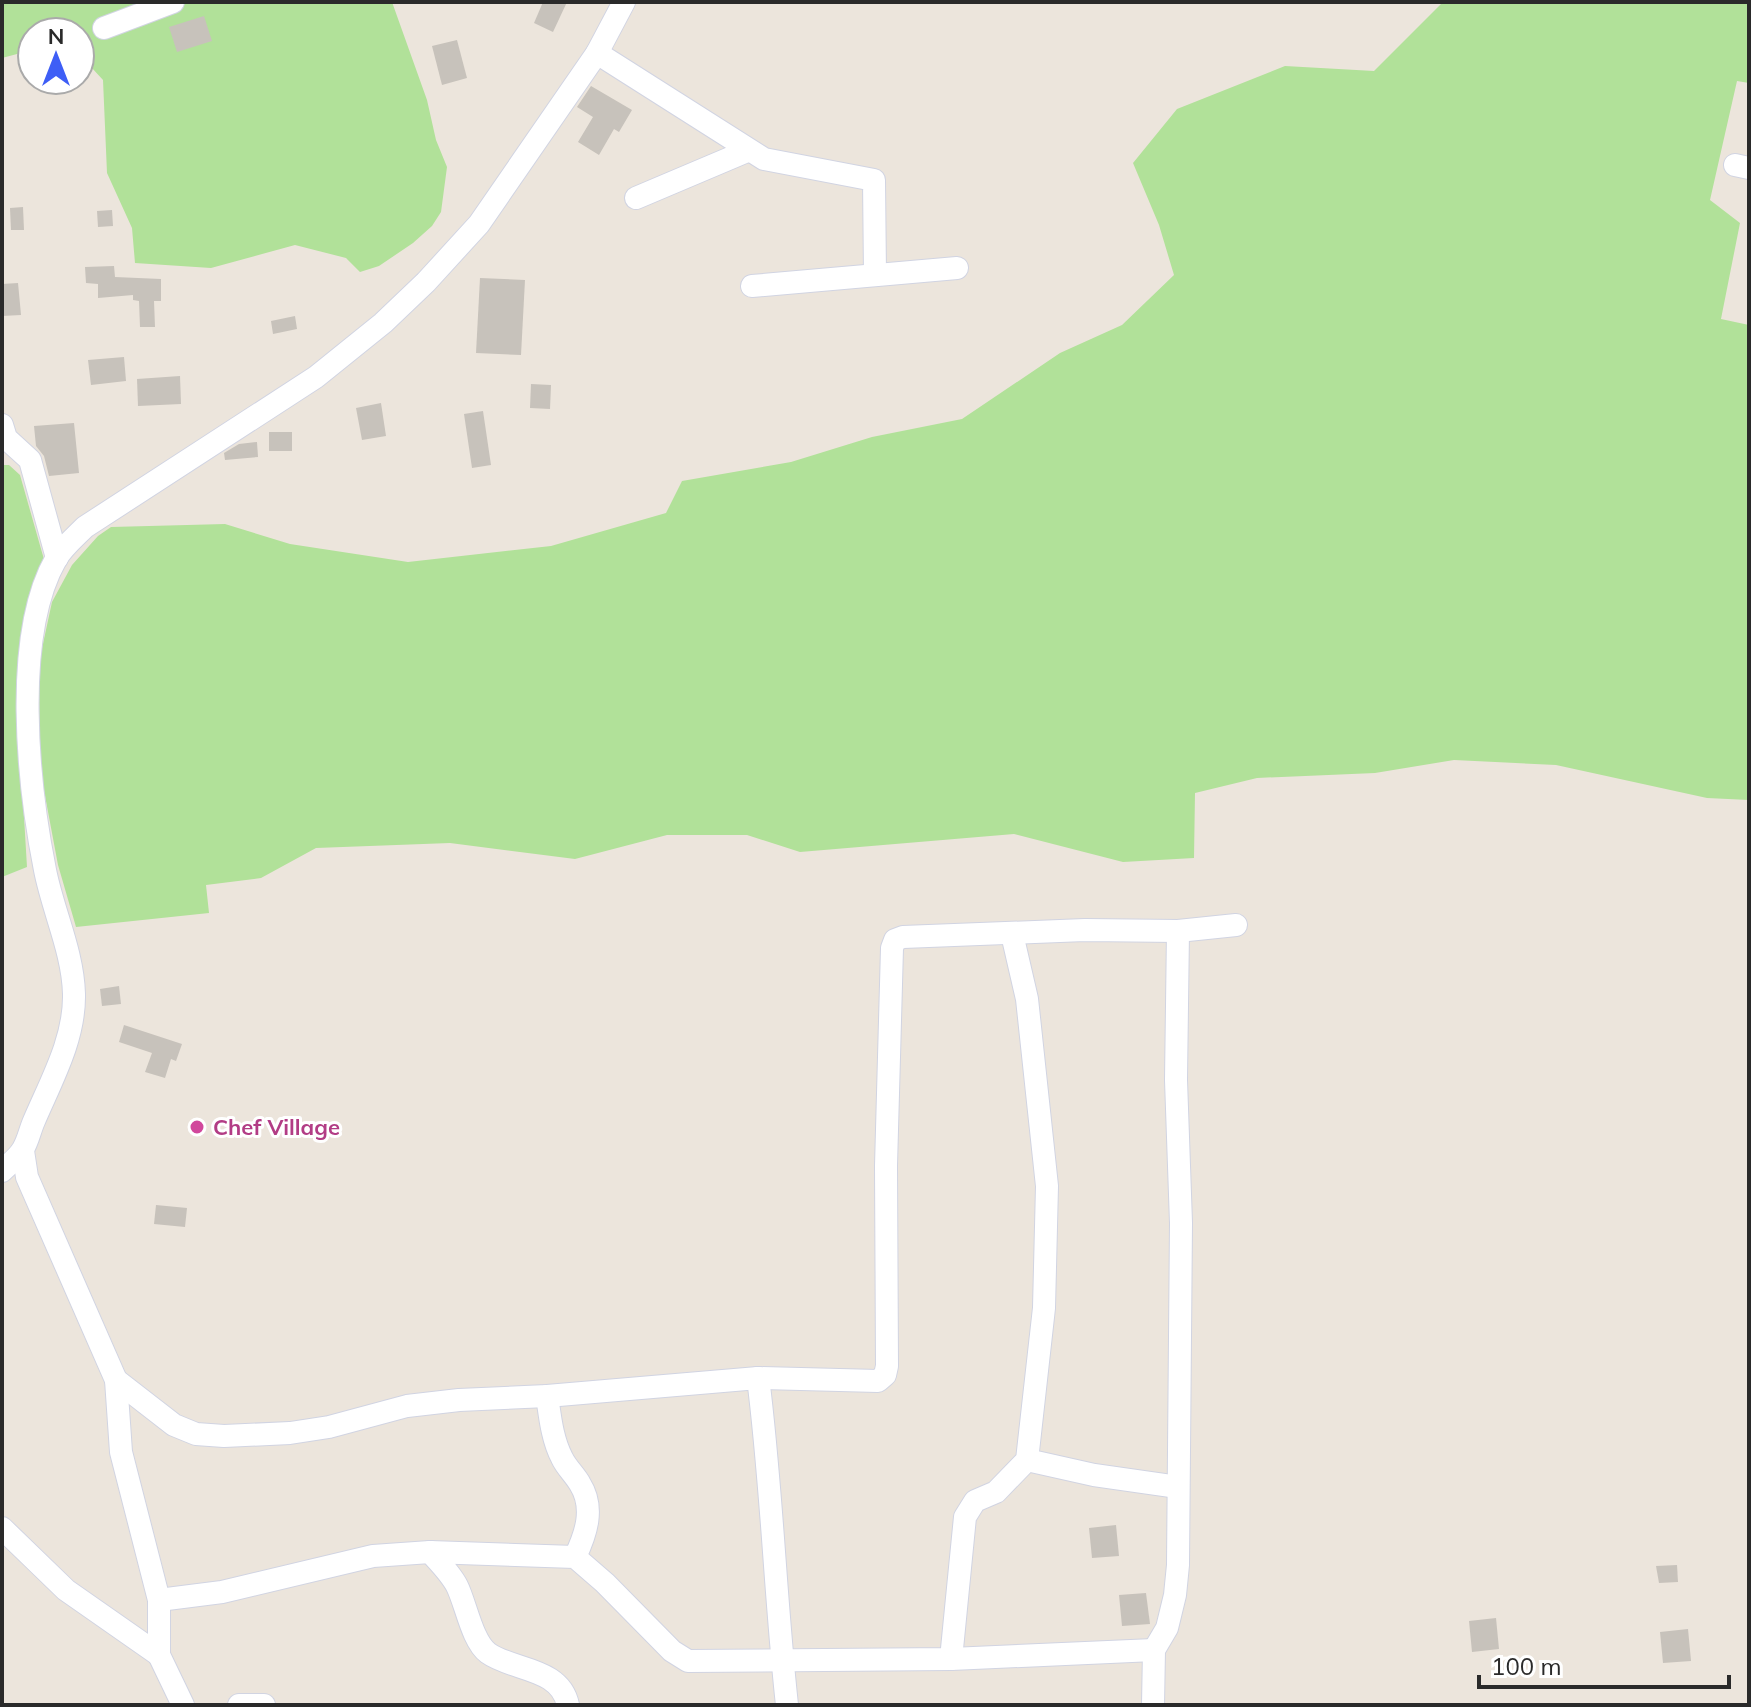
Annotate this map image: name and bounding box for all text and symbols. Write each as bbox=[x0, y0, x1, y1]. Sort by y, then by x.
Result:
north arrow bbox=[16, 16, 96, 96]
text: N bbox=[48, 22, 64, 50]
place label: Chef Village bbox=[213, 1113, 340, 1141]
marker: Chef Village bbox=[188, 1118, 206, 1136]
scale bar bbox=[1479, 1639, 1729, 1689]
text: 100 m bbox=[1491, 1651, 1562, 1681]

